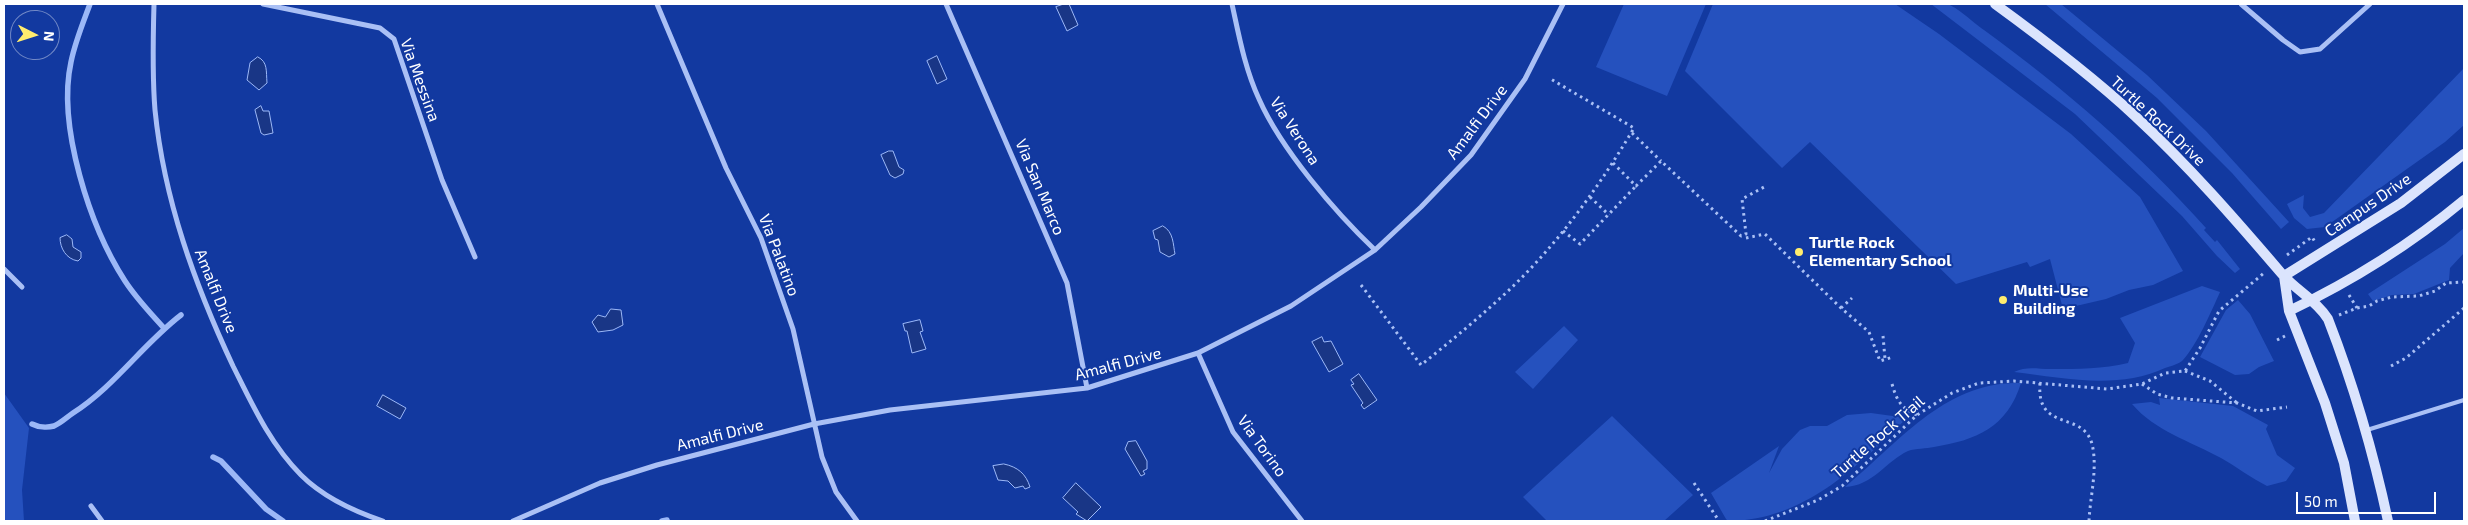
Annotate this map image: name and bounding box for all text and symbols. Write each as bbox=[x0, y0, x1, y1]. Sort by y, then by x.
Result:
north arrow bbox=[10, 10, 60, 60]
text: N bbox=[41, 30, 58, 42]
street label: Via Messina bbox=[396, 36, 444, 124]
street label: Turtle Rock Drive bbox=[2107, 72, 2209, 170]
street label: Amalfi Drive bbox=[1443, 81, 1511, 163]
street label: Via Verona bbox=[1266, 93, 1324, 169]
street label: Via San Marco bbox=[1011, 136, 1069, 238]
street label: Campus Drive bbox=[2321, 169, 2415, 241]
street label: Via Palatino bbox=[755, 211, 803, 299]
place label: Turtle Rock Elementary School bbox=[1809, 233, 1952, 271]
street label: Amalfi Drive bbox=[190, 246, 242, 336]
marker: Turtle Rock Elementary School bbox=[1793, 246, 1805, 258]
place label: Multi-Use Building bbox=[2013, 281, 2088, 319]
marker: Multi-Use Building bbox=[1997, 294, 2009, 306]
street label: Amalfi Drive bbox=[1073, 343, 1163, 385]
street label: Turtle Rock Trail bbox=[1828, 392, 1928, 482]
street label: Via Torino bbox=[1233, 411, 1291, 481]
street label: Amalfi Drive bbox=[675, 415, 765, 455]
scale bar bbox=[2298, 482, 2438, 514]
text: 50 m bbox=[2304, 492, 2338, 510]

